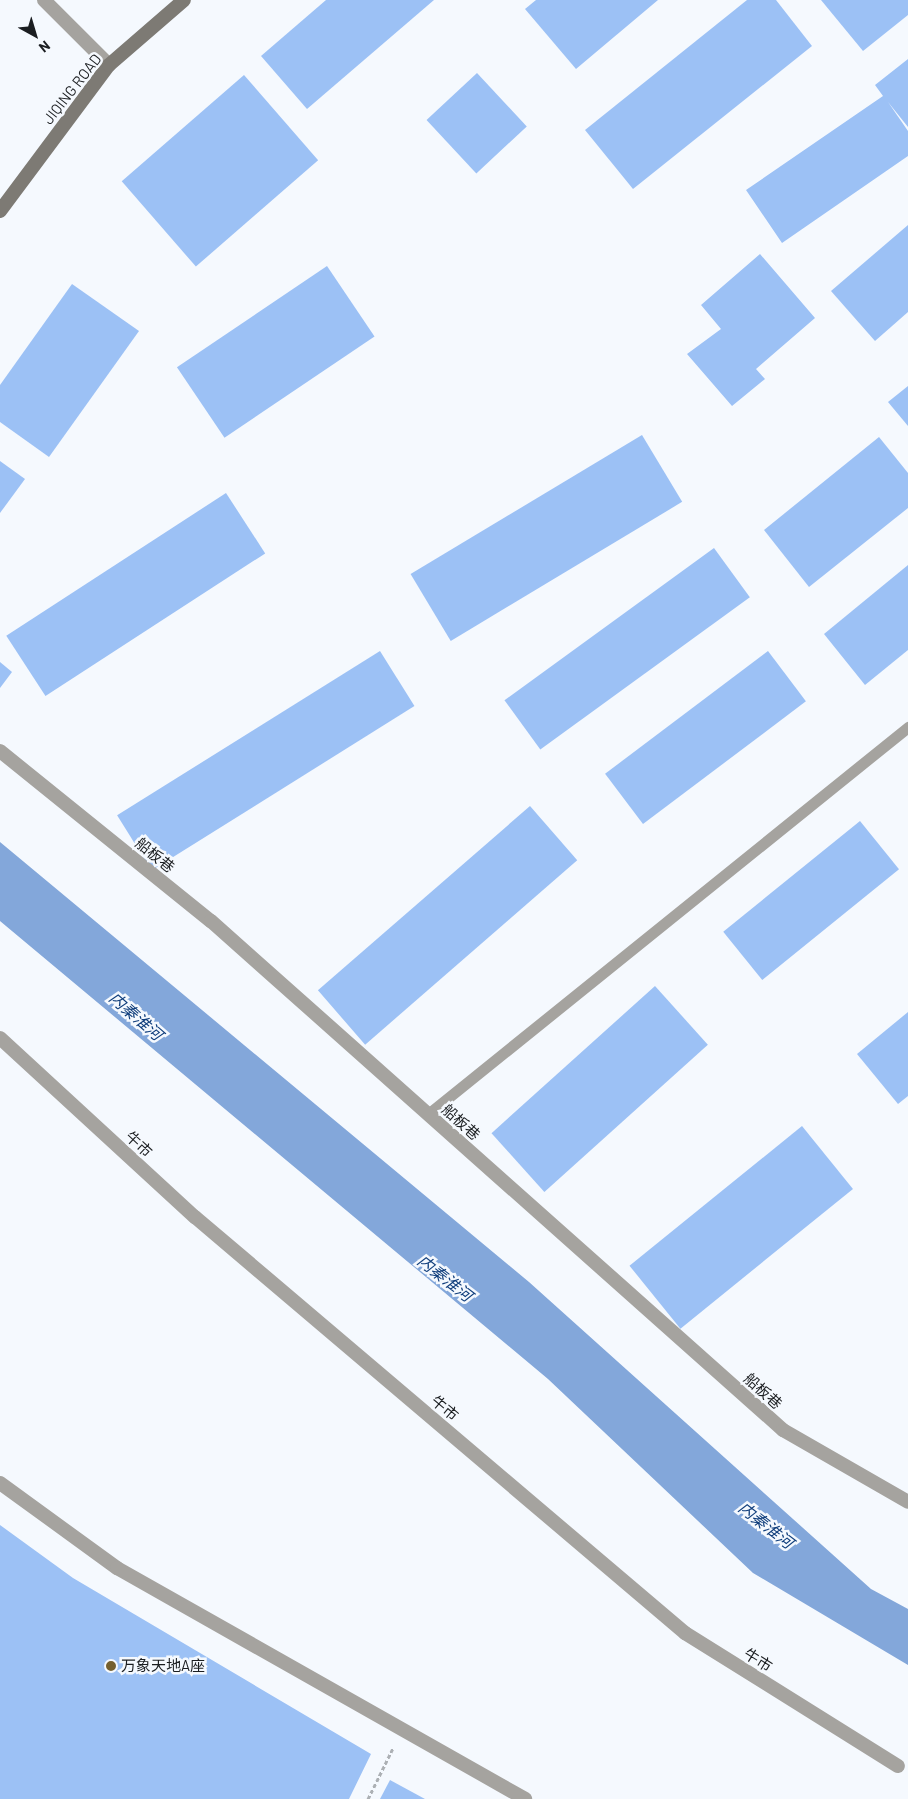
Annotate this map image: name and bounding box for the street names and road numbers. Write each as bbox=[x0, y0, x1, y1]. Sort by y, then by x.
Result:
street label: JIQING ROAD bbox=[39, 50, 105, 128]
street label: 船板巷 bbox=[132, 834, 178, 876]
street label: 船板巷 bbox=[438, 1100, 484, 1144]
street label: 牛市 bbox=[122, 1127, 156, 1161]
street label: 船板巷 bbox=[740, 1369, 786, 1413]
street label: 牛市 bbox=[428, 1391, 462, 1425]
street label: 牛市 bbox=[741, 1644, 775, 1676]

